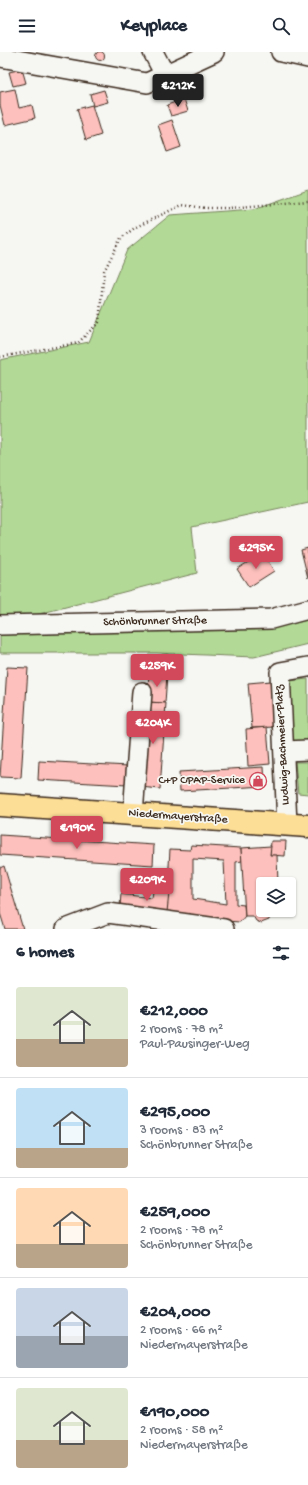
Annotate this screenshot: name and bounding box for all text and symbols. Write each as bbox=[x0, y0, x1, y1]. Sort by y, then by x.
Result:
icon: menu bbox=[16, 15, 38, 37]
icon: search bbox=[270, 15, 292, 37]
text: Keyplace bbox=[121, 16, 187, 37]
pin: €212K bbox=[150, 74, 206, 108]
text: €212K bbox=[162, 79, 194, 94]
pin: €295K bbox=[228, 536, 284, 570]
text: €295K bbox=[239, 541, 273, 556]
street label: Schönbrunner Straße bbox=[103, 614, 208, 630]
pin: €259K bbox=[129, 654, 185, 688]
text: €259K bbox=[140, 659, 174, 674]
street label: Ludwig-Bachmeier-Platz bbox=[273, 684, 293, 806]
pin: €204K bbox=[125, 711, 181, 745]
text: €204K bbox=[136, 716, 170, 731]
shop icon: C+P CPAP-Service bbox=[248, 771, 268, 791]
place label: C+P CPAP-Service bbox=[158, 774, 246, 788]
street label: Niedermayerstraße bbox=[128, 807, 229, 828]
pin: €190K bbox=[49, 816, 105, 850]
text: €190K bbox=[60, 821, 94, 836]
pin: €209K bbox=[119, 868, 175, 902]
text: €209K bbox=[129, 873, 165, 888]
map controls bbox=[256, 877, 296, 917]
button: layers bbox=[256, 877, 296, 917]
icon: filters bbox=[270, 942, 292, 964]
text: 6 homes bbox=[16, 943, 74, 963]
text: €212,000 bbox=[140, 1002, 208, 1022]
icon: home bbox=[48, 1003, 96, 1051]
text: 2 rooms · 78 m² bbox=[140, 1022, 223, 1037]
text: Paul-Pausinger-Weg bbox=[140, 1037, 250, 1052]
text: €295,000 bbox=[140, 1103, 210, 1123]
icon: home bbox=[48, 1104, 96, 1152]
text: 3 rooms · 83 m² bbox=[140, 1123, 224, 1138]
text: Schönbrunner Straße bbox=[140, 1138, 252, 1153]
text: €259,000 bbox=[140, 1203, 210, 1223]
icon: home bbox=[48, 1204, 96, 1252]
text: 2 rooms · 78 m² bbox=[140, 1223, 223, 1238]
text: Schönbrunner Straße bbox=[140, 1238, 252, 1253]
text: €204,000 bbox=[140, 1303, 210, 1323]
icon: home bbox=[48, 1304, 96, 1352]
text: 2 rooms · 66 m² bbox=[140, 1323, 222, 1338]
text: Niedermayerstraße bbox=[140, 1338, 248, 1353]
text: €190,000 bbox=[140, 1403, 209, 1423]
icon: home bbox=[48, 1404, 96, 1452]
text: 2 rooms · 58 m² bbox=[140, 1423, 223, 1438]
text: Niedermayerstraße bbox=[140, 1438, 248, 1453]

